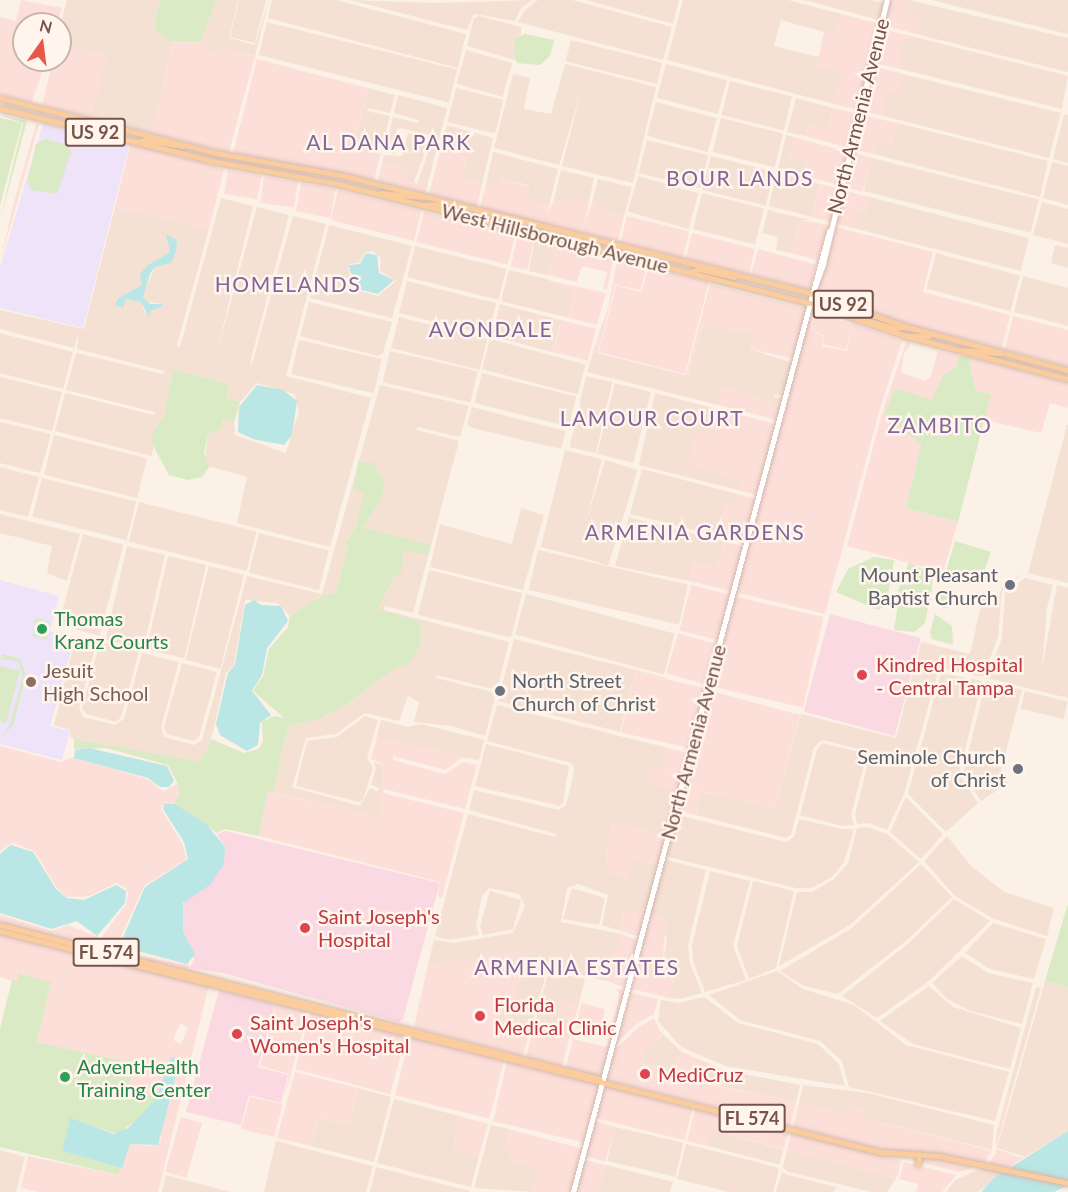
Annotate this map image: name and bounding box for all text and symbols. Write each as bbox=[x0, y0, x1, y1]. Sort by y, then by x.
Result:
north arrow bbox=[12, 12, 72, 72]
text: N bbox=[38, 15, 54, 37]
street label: North Armenia Avenue bbox=[822, 15, 894, 217]
road number: US 92 bbox=[64, 117, 127, 147]
district label: AL DANA PARK bbox=[306, 129, 472, 155]
district label: BOUR LANDS bbox=[666, 165, 814, 191]
street label: West Hillsborough Avenue bbox=[439, 198, 671, 278]
district label: HOMELANDS bbox=[215, 271, 361, 297]
road number: US 92 bbox=[812, 289, 874, 319]
district label: AVONDALE bbox=[429, 316, 553, 342]
district label: LAMOUR COURT bbox=[560, 405, 744, 431]
district label: ZAMBITO bbox=[888, 412, 992, 438]
district label: ARMENIA GARDENS bbox=[584, 519, 806, 545]
place label: Mount Pleasant Baptist Church bbox=[860, 562, 998, 609]
marker: Mount Pleasant Baptist Church bbox=[1003, 578, 1017, 592]
place label: Thomas Kranz Courts bbox=[54, 606, 168, 653]
marker: Thomas Kranz Courts bbox=[35, 622, 49, 636]
street label: North Armenia Avenue bbox=[655, 641, 731, 843]
place label: Kindred Hospital - Central Tampa bbox=[876, 652, 1023, 699]
place label: Jesuit High School bbox=[43, 658, 148, 705]
marker: Kindred Hospital - Central Tampa bbox=[853, 666, 871, 684]
place label: North Street Church of Christ bbox=[512, 668, 656, 715]
marker: Jesuit High School bbox=[24, 675, 38, 689]
marker: North Street Church of Christ bbox=[493, 684, 507, 698]
place label: Seminole Church of Christ bbox=[857, 745, 1006, 792]
marker: Seminole Church of Christ bbox=[1011, 762, 1025, 776]
place label: Saint Joseph's Hospital bbox=[318, 904, 440, 951]
marker: Saint Joseph's Hospital bbox=[296, 919, 314, 937]
road number: FL 574 bbox=[72, 937, 140, 967]
district label: ARMENIA ESTATES bbox=[474, 954, 680, 980]
place label: Florida Medical Clinic bbox=[494, 993, 617, 1040]
marker: Florida Medical Clinic bbox=[471, 1007, 489, 1025]
place label: Saint Joseph's Women's Hospital bbox=[250, 1011, 409, 1058]
marker: Saint Joseph's Women's Hospital bbox=[228, 1025, 246, 1043]
place label: AdventHealth Training Center bbox=[77, 1054, 211, 1101]
place label: MediCruz bbox=[658, 1062, 743, 1086]
marker: MediCruz bbox=[636, 1065, 654, 1083]
marker: AdventHealth Training Center bbox=[58, 1070, 72, 1084]
road number: FL 574 bbox=[718, 1103, 786, 1133]

